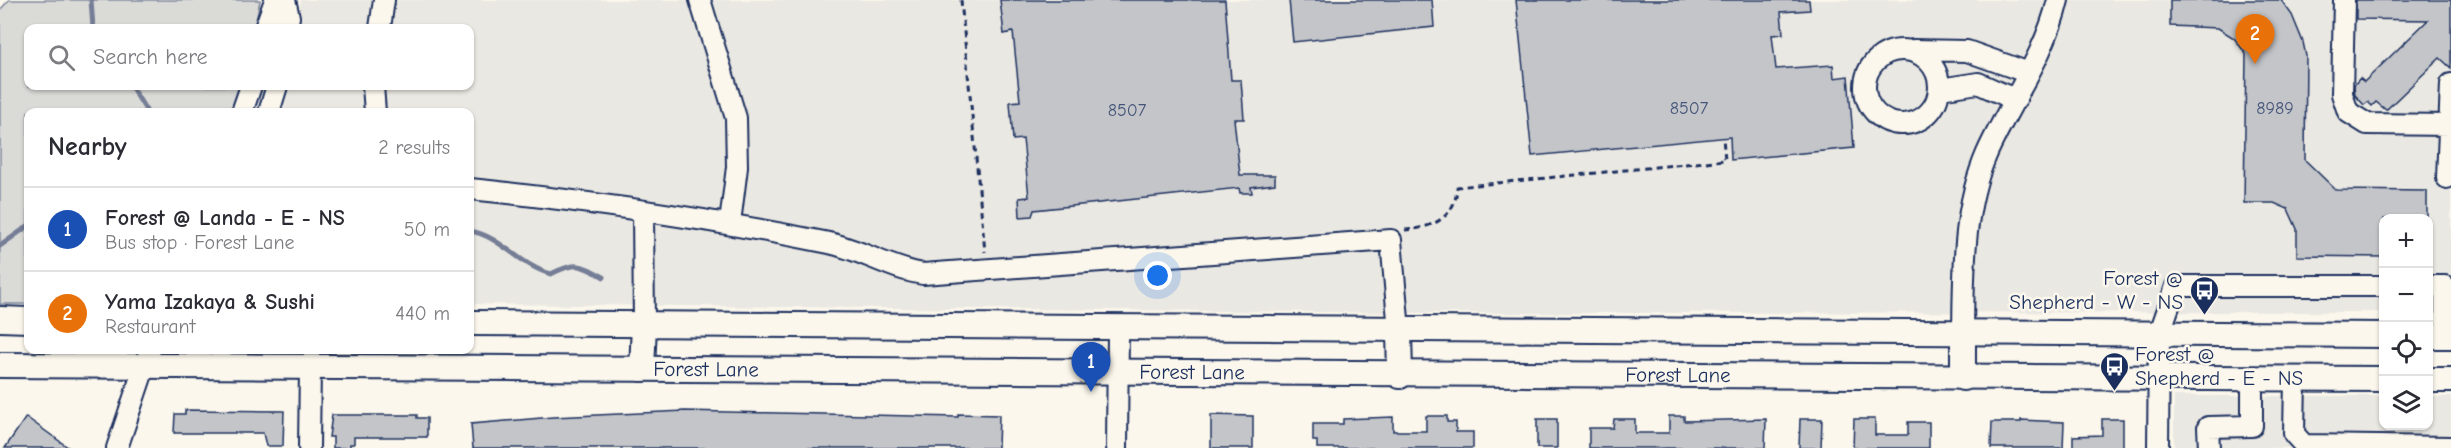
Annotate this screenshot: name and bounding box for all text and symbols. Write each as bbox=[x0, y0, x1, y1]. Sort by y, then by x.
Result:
pin: 2 bbox=[2236, 14, 2274, 64]
search box bbox=[24, 24, 474, 90]
icon: search bbox=[45, 41, 78, 74]
text: Search here bbox=[93, 44, 208, 70]
house number: 8507 bbox=[1670, 98, 1709, 119]
house number: 8989 bbox=[2256, 98, 2294, 119]
house number: 8507 bbox=[1108, 100, 1147, 121]
text: Nearby bbox=[48, 132, 127, 162]
text: 2 results bbox=[378, 136, 450, 159]
text: Forest @ Landa - E - NS bbox=[105, 205, 345, 231]
map controls bbox=[2379, 214, 2433, 430]
button: + bbox=[2379, 214, 2433, 268]
text: 1 bbox=[64, 218, 71, 241]
text: 50 m bbox=[404, 218, 450, 241]
text: Bus stop · Forest Lane bbox=[105, 231, 295, 254]
your location bbox=[1143, 261, 1172, 290]
place label: Forest @ Shepherd - W - NS bbox=[2009, 266, 2183, 314]
button: − bbox=[2379, 268, 2433, 322]
bus stop icon: Forest @ Shepherd - W - NS bbox=[2188, 274, 2220, 316]
text: Yama Izakaya & Sushi bbox=[105, 289, 315, 315]
text: 2 bbox=[63, 302, 72, 325]
text: 440 m bbox=[395, 302, 450, 325]
text: Restaurant bbox=[105, 315, 195, 338]
button: locate bbox=[2379, 322, 2433, 376]
pin: 1 bbox=[1072, 342, 1110, 392]
place label: Forest @ Shepherd - E - NS bbox=[2135, 342, 2303, 390]
bus stop icon: Forest @ Shepherd - E - NS bbox=[2098, 350, 2130, 392]
street label: Forest Lane bbox=[653, 357, 759, 381]
street label: Forest Lane bbox=[1139, 360, 1245, 384]
street label: Forest Lane bbox=[1625, 363, 1731, 387]
button: layers bbox=[2379, 376, 2433, 430]

